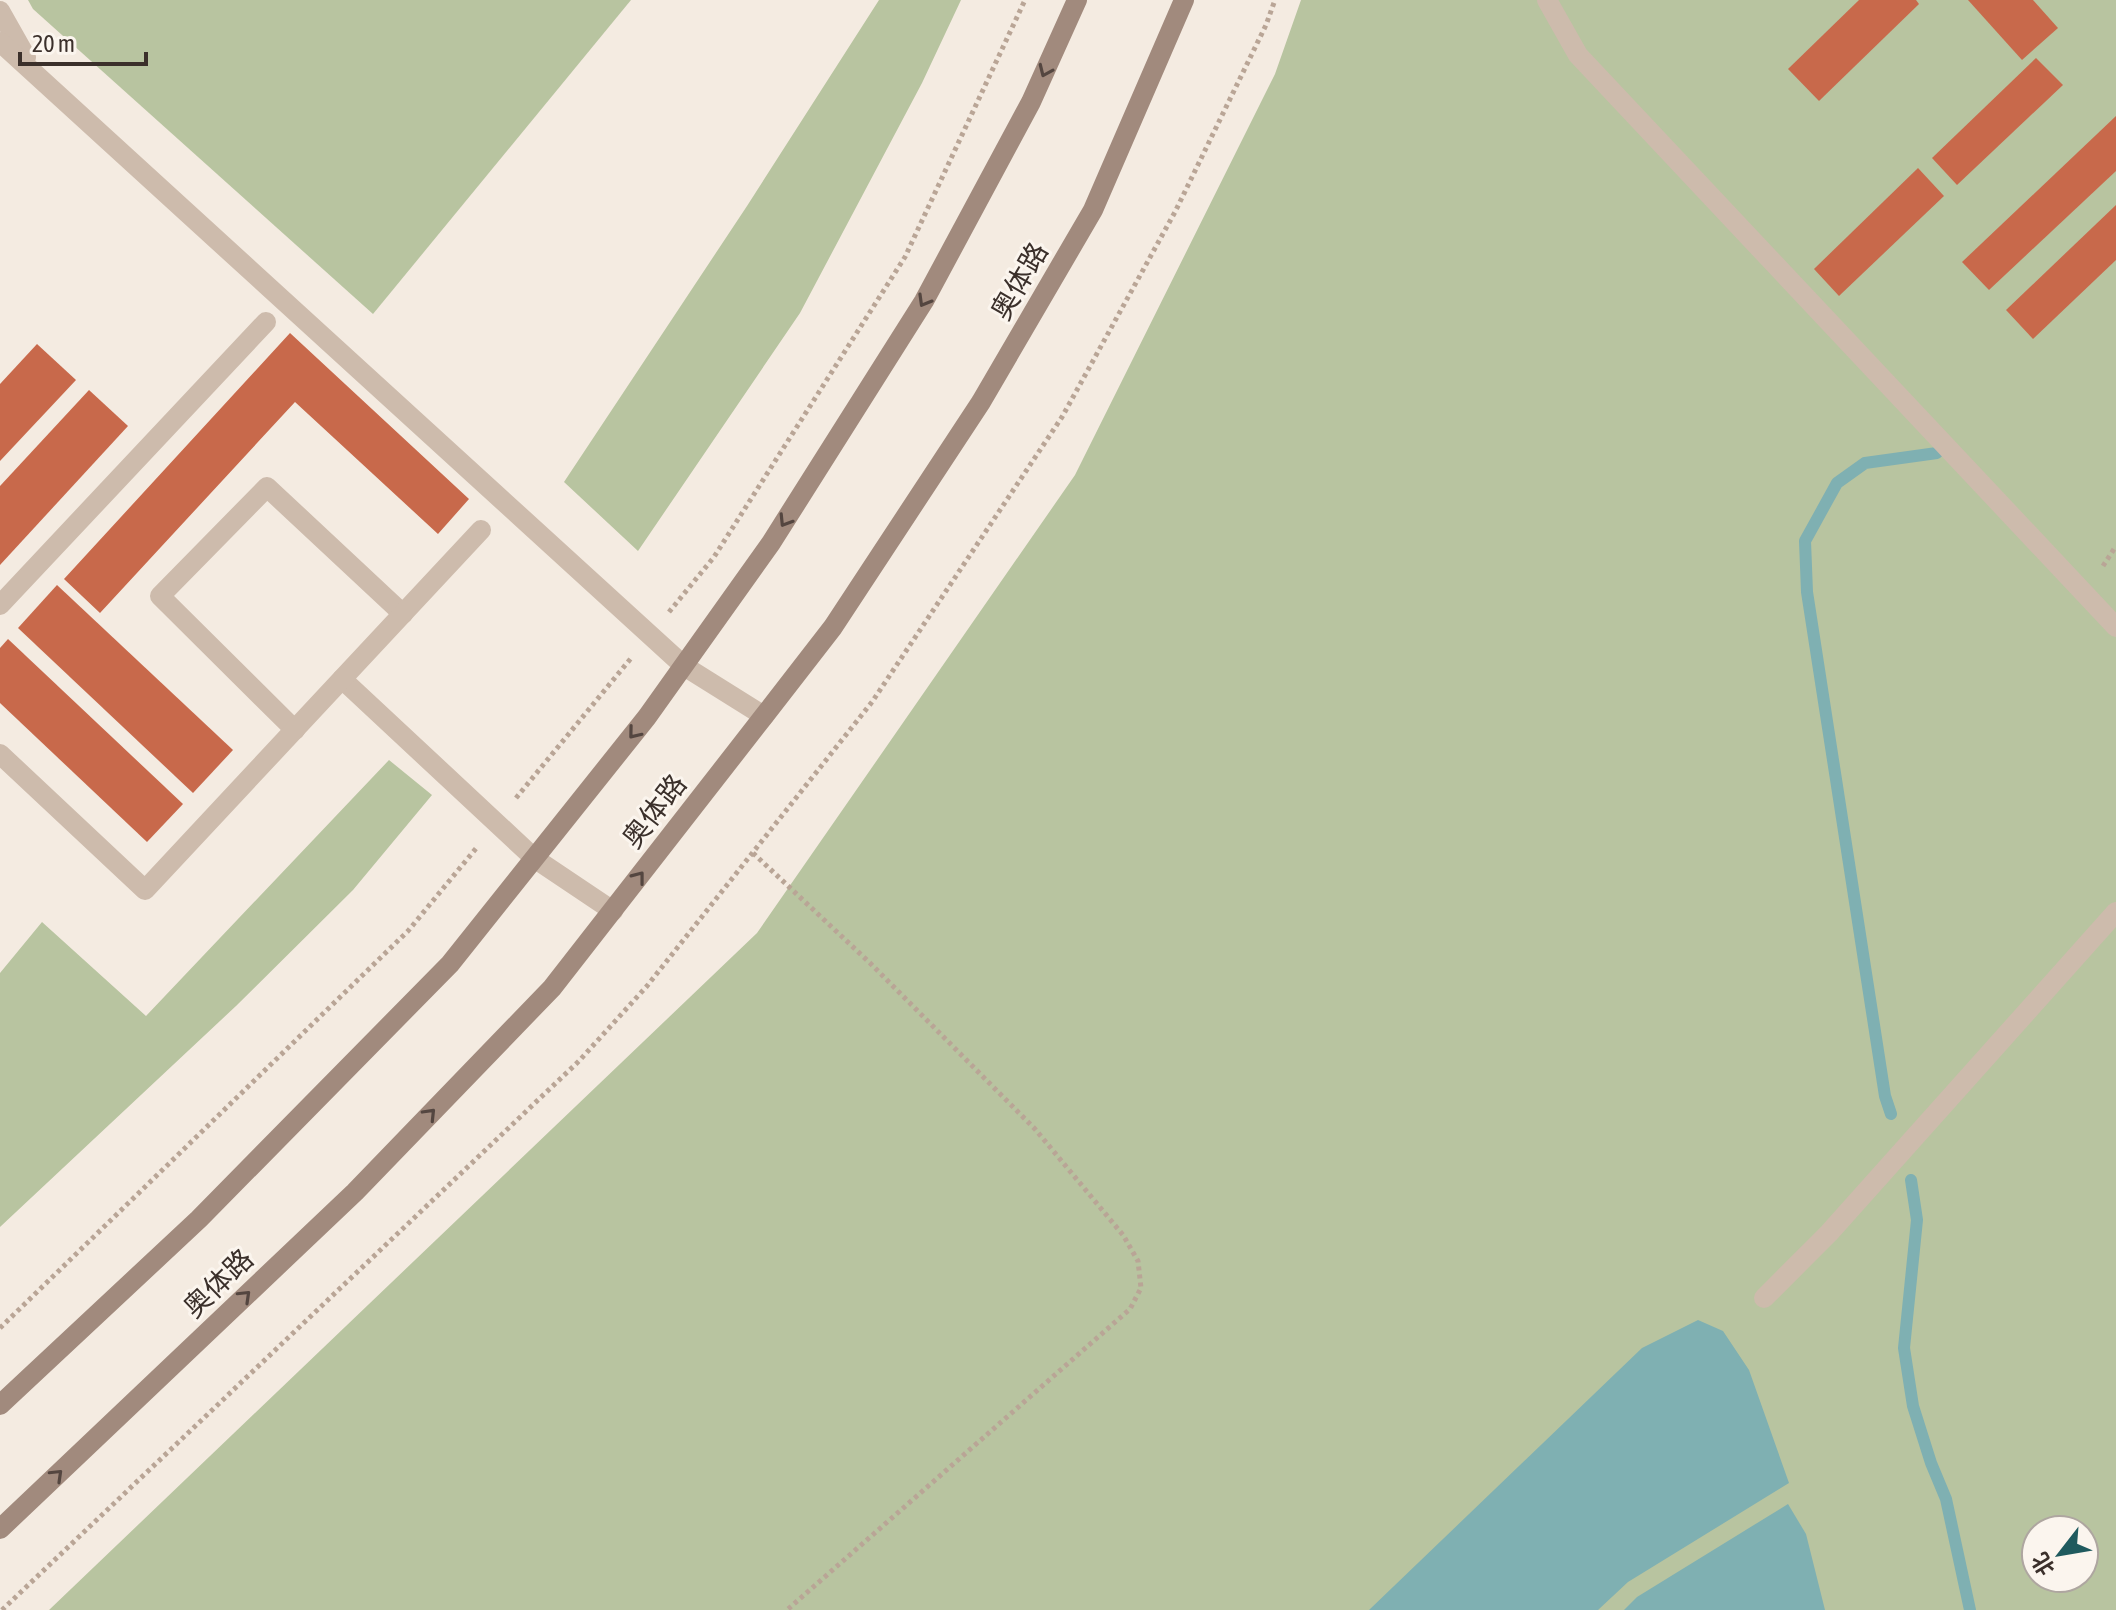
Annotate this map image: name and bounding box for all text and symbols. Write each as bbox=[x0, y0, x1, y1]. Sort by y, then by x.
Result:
scale bar bbox=[20, 16, 146, 66]
text: 20 m bbox=[32, 30, 75, 57]
one-way arrow bbox=[1039, 63, 1055, 77]
street label: 奥体路 bbox=[984, 237, 1054, 325]
one-way arrow bbox=[918, 292, 934, 307]
one-way arrow bbox=[780, 512, 795, 527]
one-way arrow bbox=[629, 724, 644, 738]
street label: 奥体路 bbox=[616, 768, 692, 854]
one-way arrow bbox=[629, 871, 643, 886]
one-way arrow bbox=[421, 1109, 436, 1123]
street label: 奥体路 bbox=[177, 1242, 259, 1324]
one-way arrow bbox=[236, 1290, 250, 1305]
one-way arrow bbox=[47, 1470, 62, 1484]
north arrow bbox=[2020, 1514, 2100, 1594]
text: 北 bbox=[2026, 1548, 2060, 1580]

